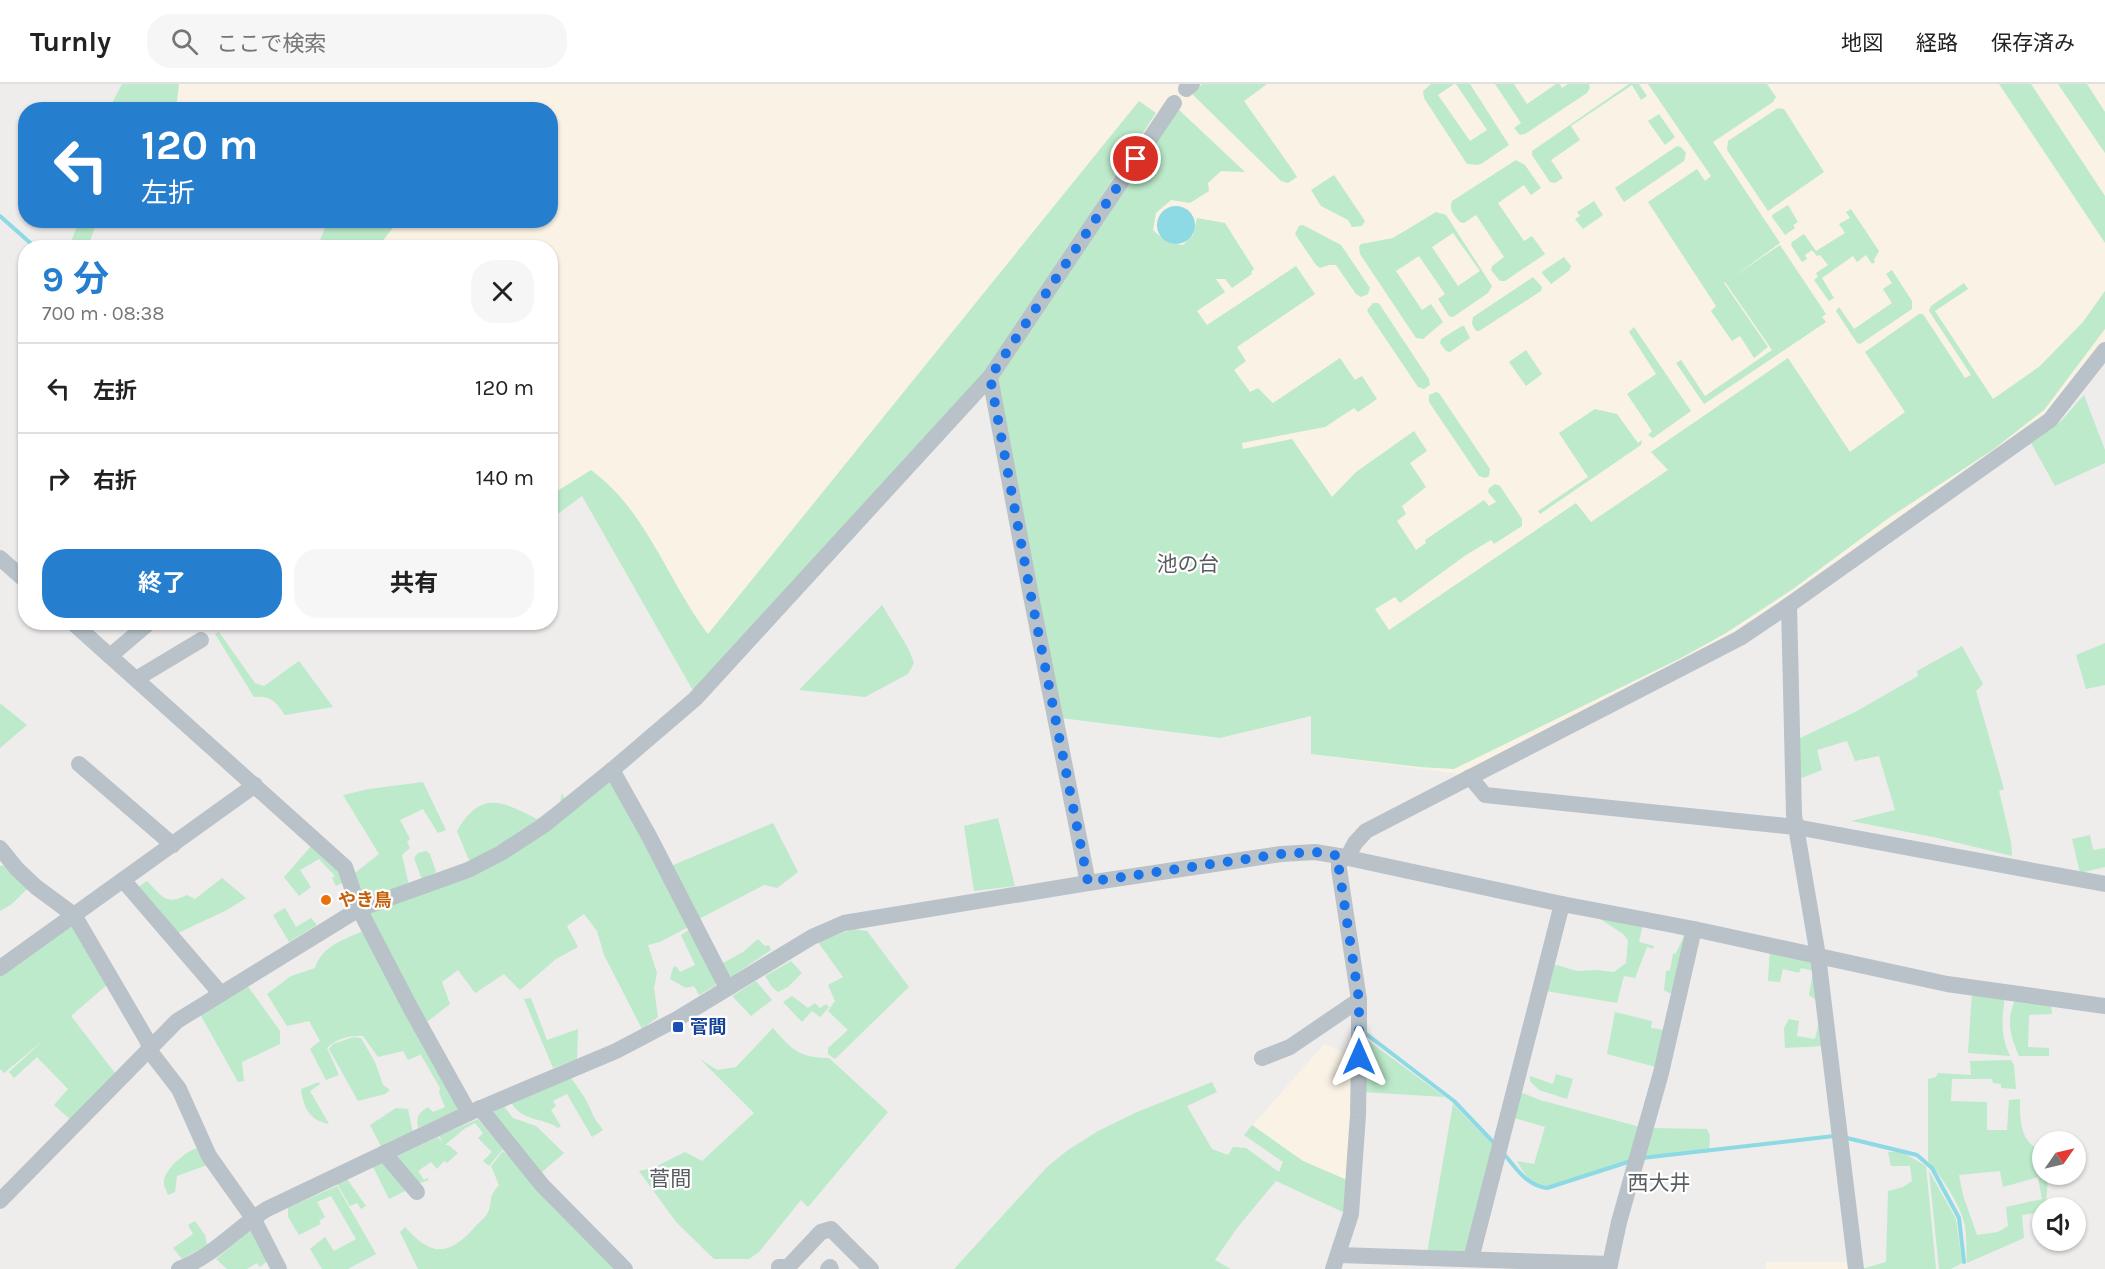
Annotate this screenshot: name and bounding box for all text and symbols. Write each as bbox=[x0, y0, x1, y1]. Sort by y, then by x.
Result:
search box bbox=[147, 14, 567, 68]
text: Turnly bbox=[30, 25, 111, 58]
icon: search bbox=[168, 25, 201, 58]
text: ここで検索 bbox=[216, 31, 326, 57]
text: 地図 bbox=[1841, 31, 1883, 55]
text: 経路 bbox=[1916, 31, 1958, 55]
text: 保存済み bbox=[1991, 31, 2075, 55]
text: 120 m bbox=[141, 120, 258, 170]
icon: left bbox=[42, 126, 120, 204]
pin bbox=[1110, 133, 1161, 184]
icon: arrive bbox=[1119, 142, 1152, 175]
text: 左折 bbox=[141, 177, 195, 209]
text: 9 分 bbox=[42, 258, 109, 300]
button: close bbox=[471, 260, 534, 323]
text: 700 m · 08:38 bbox=[42, 302, 165, 325]
icon: left bbox=[42, 372, 75, 405]
text: 120 m bbox=[475, 375, 534, 401]
text: 左折 bbox=[93, 378, 137, 404]
icon: right bbox=[42, 462, 75, 495]
text: 140 m bbox=[476, 465, 534, 491]
text: 右折 bbox=[93, 468, 137, 494]
button: 終了 bbox=[42, 549, 282, 618]
button: 共有 bbox=[294, 549, 534, 618]
district label: 池の台 bbox=[1157, 552, 1220, 576]
place label: やき鳥 bbox=[338, 889, 392, 911]
marker: やき鳥 bbox=[319, 893, 333, 907]
place label: 菅間 bbox=[690, 1016, 726, 1038]
marker: 菅間 bbox=[671, 1020, 685, 1034]
position arrow bbox=[1327, 1025, 1391, 1089]
north arrow bbox=[2032, 1131, 2086, 1185]
map controls bbox=[2032, 1131, 2086, 1251]
district label: 菅間 bbox=[649, 1167, 691, 1191]
district label: 西大井 bbox=[1628, 1171, 1691, 1195]
button: sound bbox=[2032, 1197, 2086, 1251]

